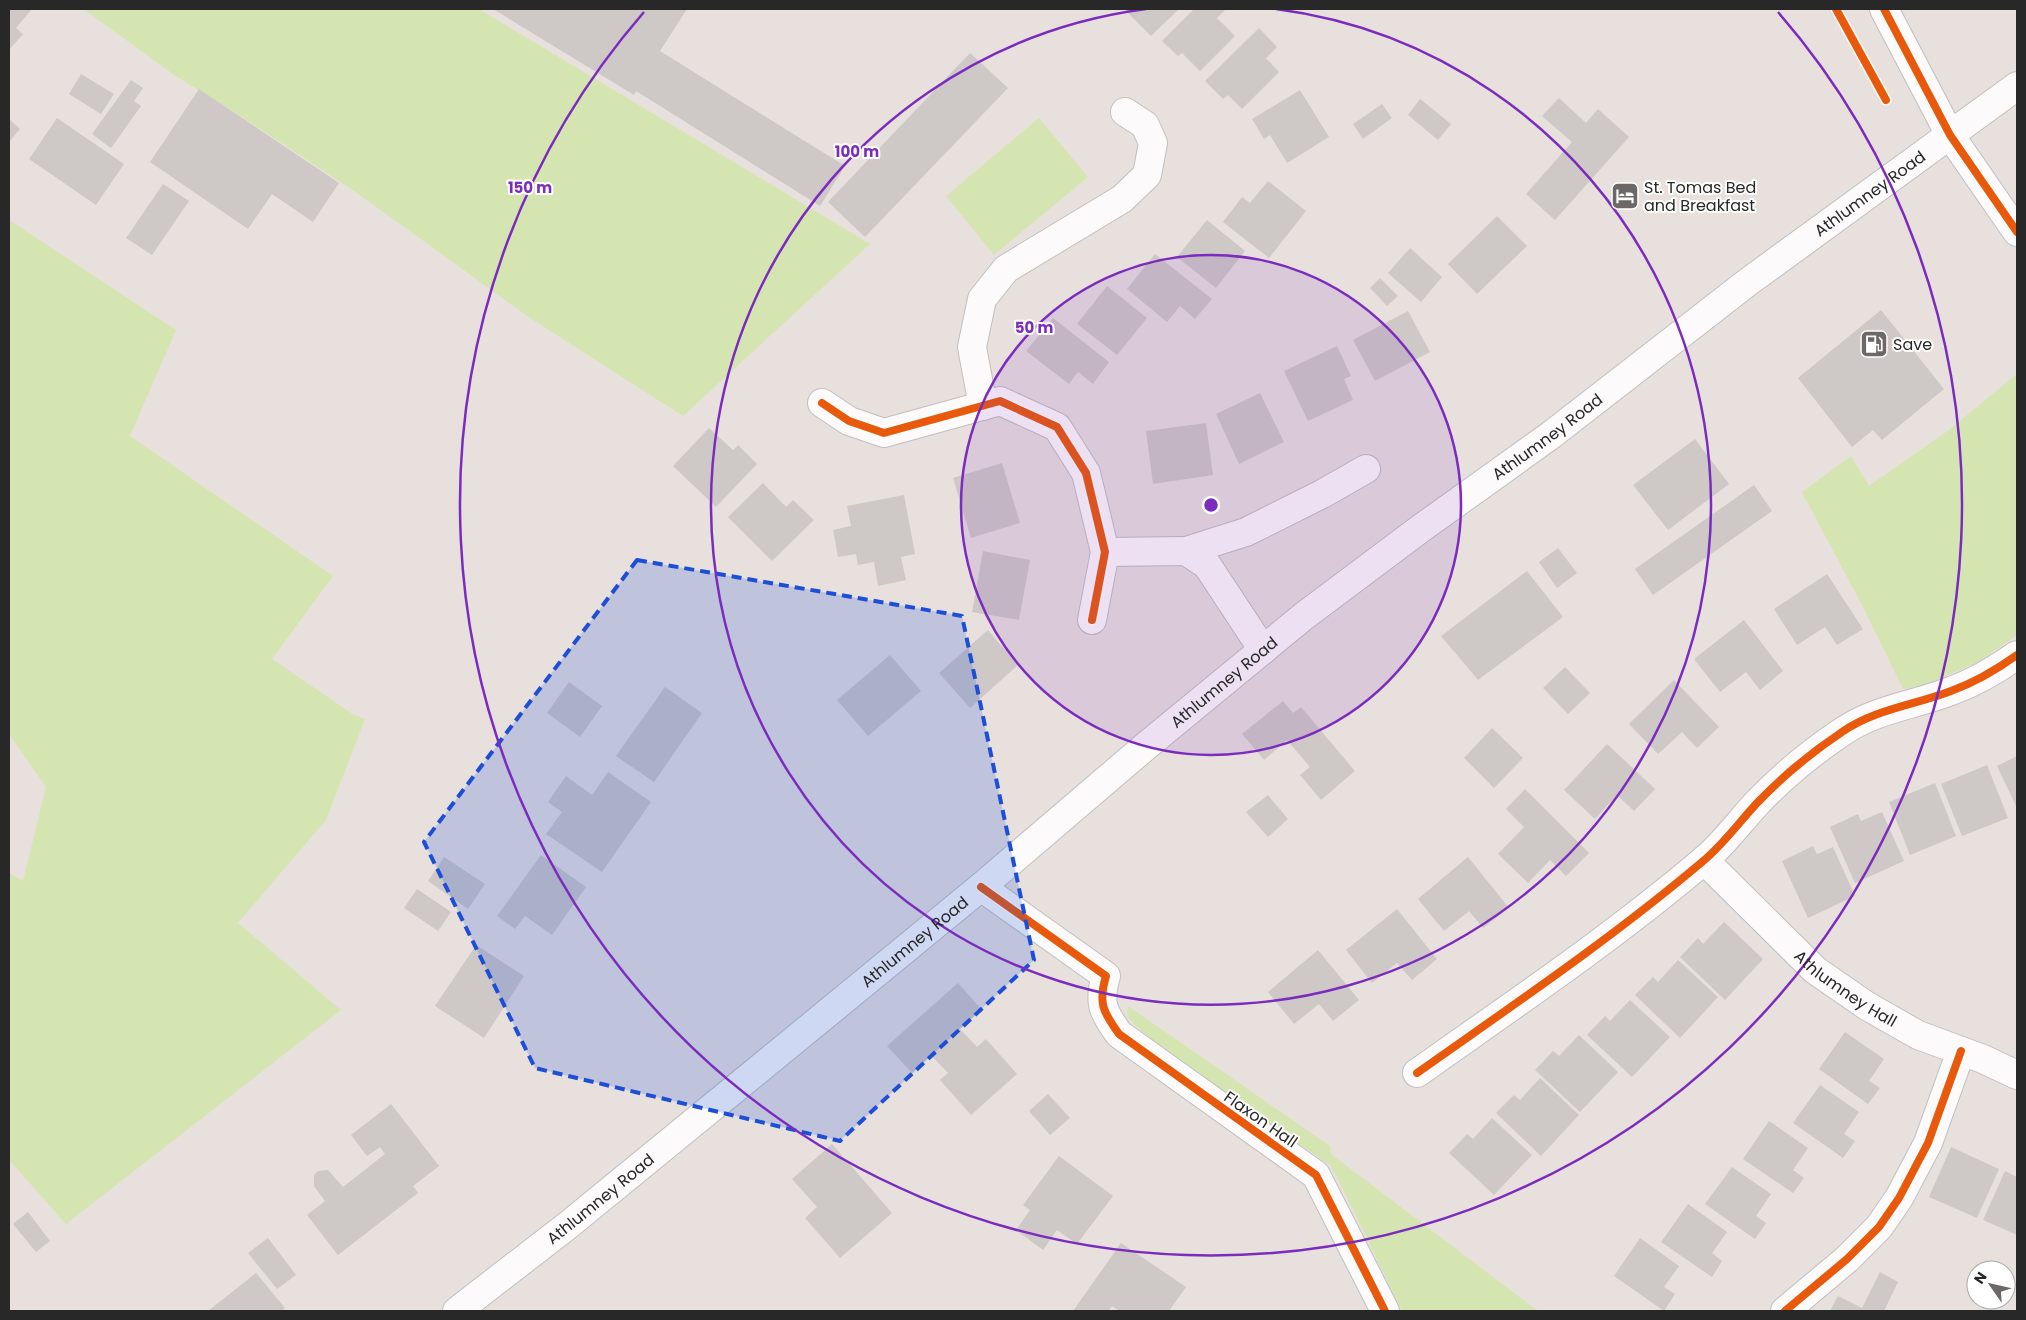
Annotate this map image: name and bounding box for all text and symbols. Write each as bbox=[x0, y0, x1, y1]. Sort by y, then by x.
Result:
text: 100 m bbox=[835, 141, 879, 162]
street label: Athlumney Road bbox=[1810, 145, 1930, 242]
place label: St. Tomas Bed and Breakfast bbox=[1644, 176, 1756, 217]
text: 150 m bbox=[508, 177, 552, 198]
hotel icon: St. Tomas Bed and Breakfast bbox=[1610, 181, 1640, 211]
text: 50 m bbox=[1015, 317, 1053, 338]
fuel station icon: Save bbox=[1859, 329, 1889, 359]
place label: Save bbox=[1893, 333, 1932, 356]
street label: Athlumney Road bbox=[1487, 388, 1608, 486]
centre of rings bbox=[1202, 496, 1220, 514]
street label: Athlumney Road bbox=[1166, 631, 1283, 733]
street label: Athlumney Road bbox=[856, 891, 973, 993]
street label: Athlumney Hall bbox=[1789, 945, 1901, 1033]
street label: Flaxon Hall bbox=[1219, 1086, 1302, 1153]
street label: Athlumney Road bbox=[542, 1148, 659, 1250]
north arrow bbox=[1966, 1260, 2016, 1310]
text: N bbox=[1969, 1268, 1991, 1288]

